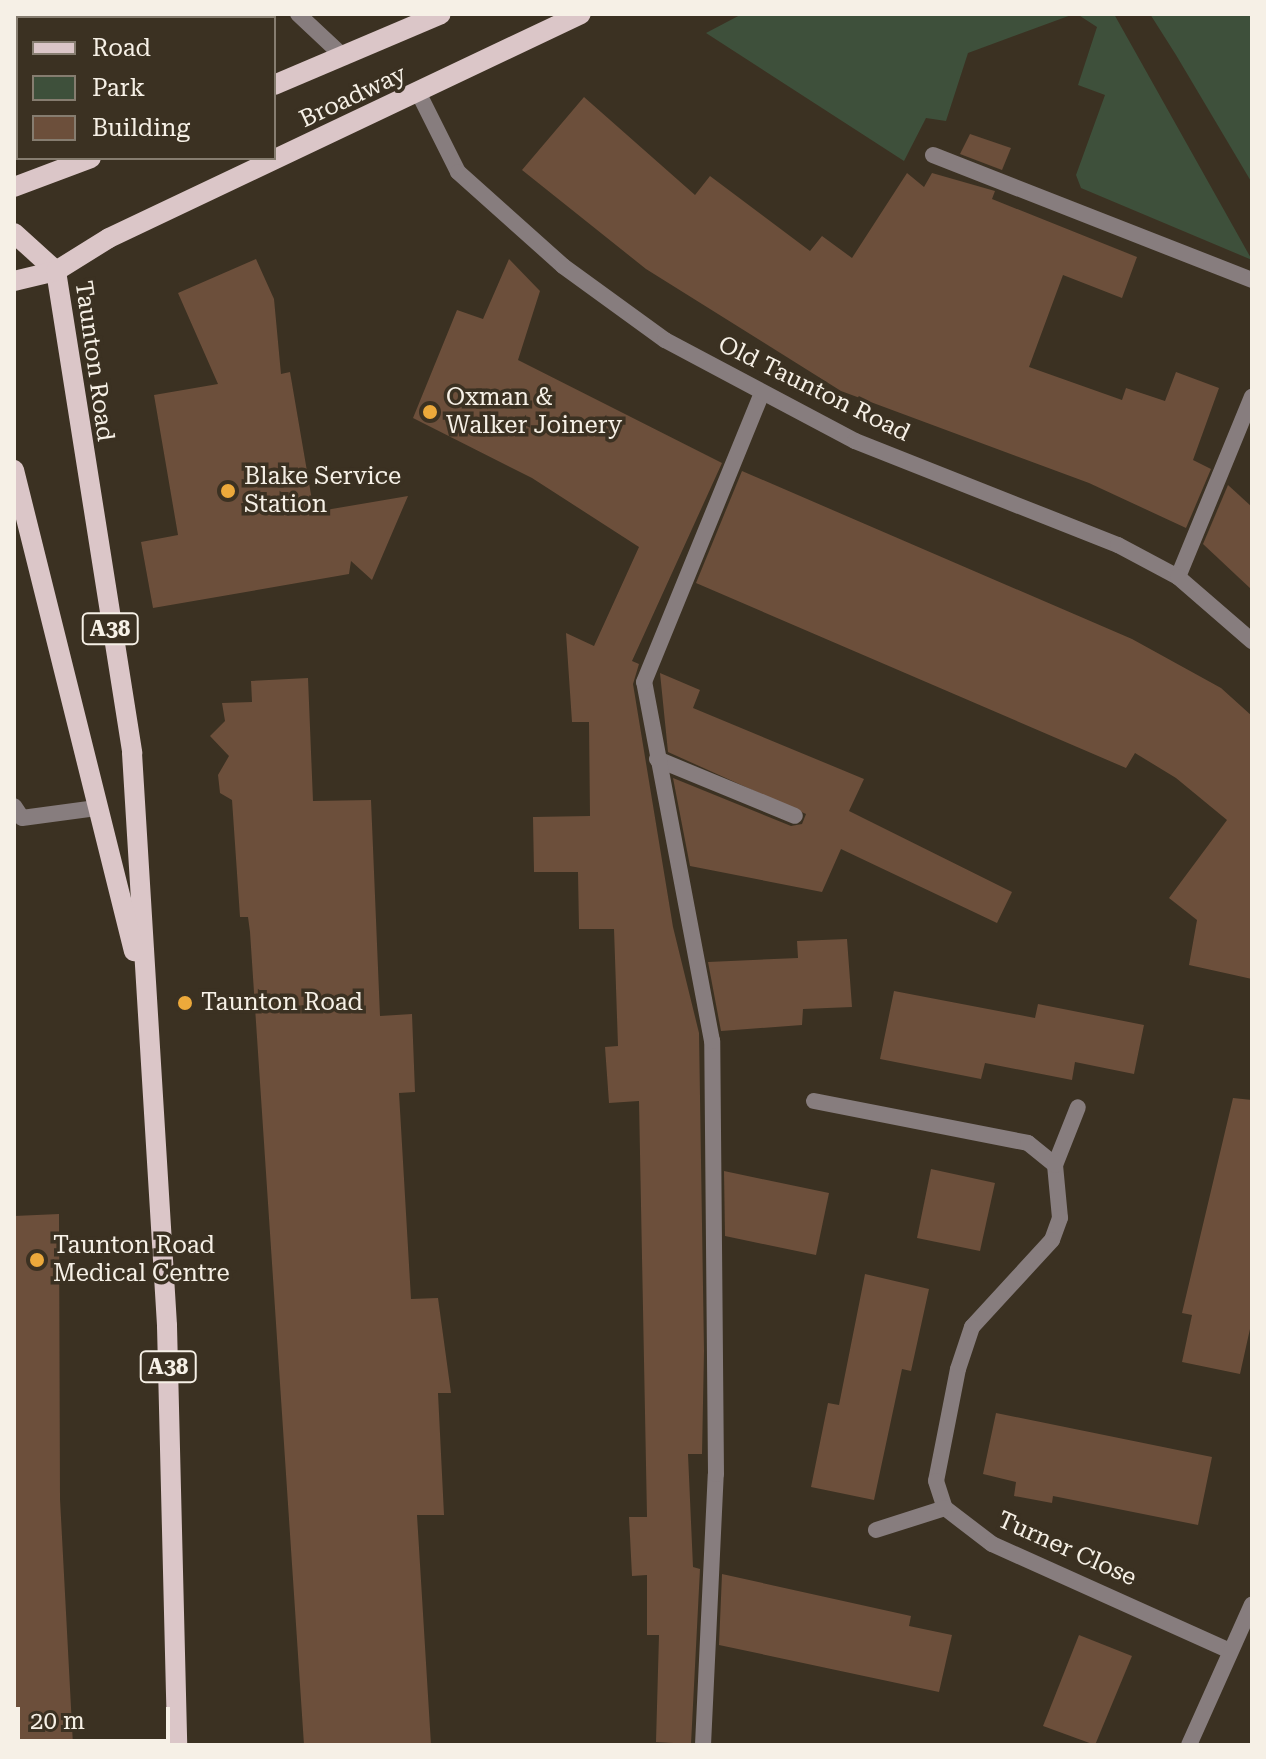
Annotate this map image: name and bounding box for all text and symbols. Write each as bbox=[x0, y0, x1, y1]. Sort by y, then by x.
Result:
legend bbox=[16, 16, 276, 160]
text: Road bbox=[92, 34, 151, 62]
street label: Broadway bbox=[295, 60, 411, 134]
text: Park bbox=[92, 74, 145, 102]
text: Building bbox=[92, 114, 190, 142]
street label: Taunton Road bbox=[68, 279, 120, 443]
street label: Old Taunton Road bbox=[713, 330, 915, 448]
place label: Oxman & Walker Joinery bbox=[446, 384, 622, 440]
marker: Oxman & Walker Joinery bbox=[421, 403, 439, 421]
place label: Blake Service Station bbox=[244, 463, 401, 519]
marker: Blake Service Station bbox=[219, 482, 237, 500]
road number: A38 bbox=[80, 611, 140, 647]
place label: Taunton Road bbox=[201, 989, 363, 1017]
marker: Taunton Road bbox=[176, 994, 194, 1012]
place label: Taunton Road Medical Centre bbox=[53, 1232, 230, 1288]
marker: Taunton Road Medical Centre bbox=[28, 1251, 46, 1269]
road number: A38 bbox=[138, 1349, 198, 1385]
street label: Turner Close bbox=[993, 1506, 1141, 1592]
scale bar bbox=[20, 1691, 174, 1741]
text: 20 m bbox=[30, 1707, 85, 1735]

